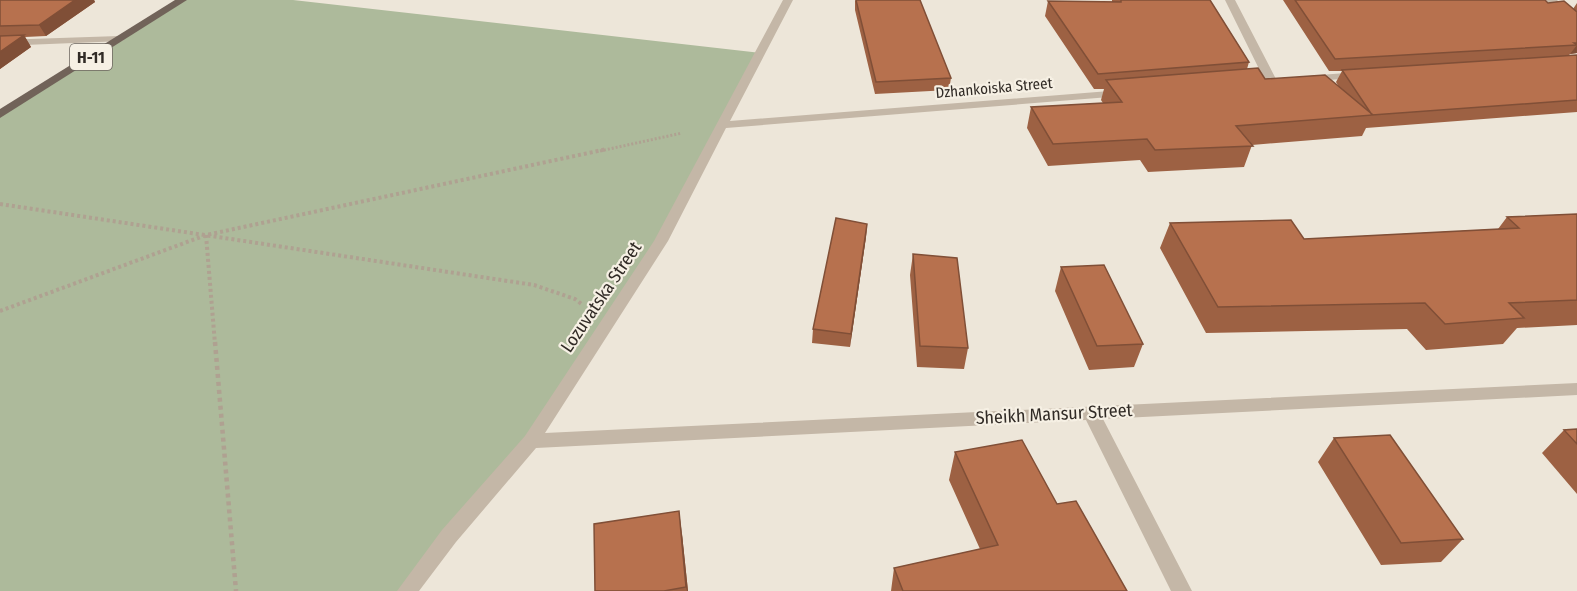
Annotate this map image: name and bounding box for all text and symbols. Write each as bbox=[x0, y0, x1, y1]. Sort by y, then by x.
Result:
road number: Н-11 bbox=[70, 44, 112, 70]
street label: Dzhankoiska Street bbox=[935, 74, 1053, 102]
street label: Lozuvatska Street bbox=[556, 237, 646, 357]
street label: Sheikh Mansur Street bbox=[975, 399, 1133, 429]

